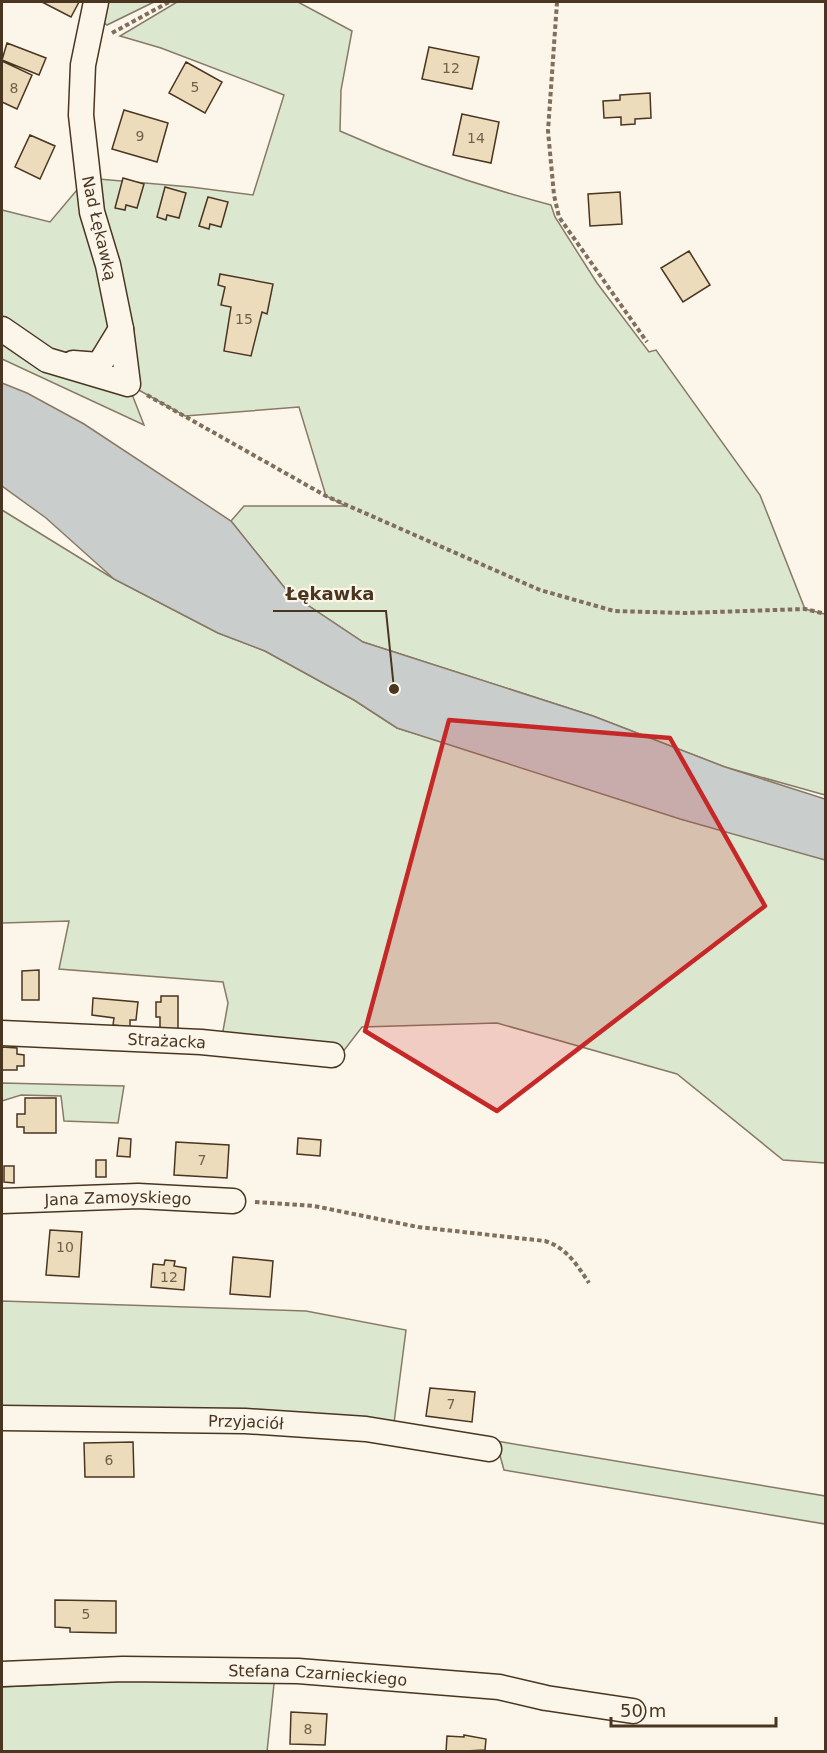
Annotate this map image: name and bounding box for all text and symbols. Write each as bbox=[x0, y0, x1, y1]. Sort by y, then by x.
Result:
house number: 12 bbox=[442, 60, 460, 76]
house number: 5 bbox=[191, 79, 199, 95]
house number: 8 bbox=[10, 80, 18, 96]
house number: 9 bbox=[136, 128, 144, 144]
house number: 14 bbox=[467, 130, 485, 146]
street label: Nad Łękawką bbox=[78, 174, 120, 282]
house number: 15 bbox=[235, 311, 253, 327]
callout: Łękawka bbox=[273, 575, 386, 611]
text: Łękawka bbox=[285, 583, 374, 604]
street label: Strażacka bbox=[127, 1029, 207, 1052]
house number: 7 bbox=[198, 1152, 206, 1168]
street label: Jana Zamoyskiego bbox=[43, 1186, 192, 1209]
house number: 10 bbox=[56, 1239, 74, 1255]
house number: 12 bbox=[160, 1269, 178, 1285]
house number: 7 bbox=[447, 1396, 455, 1412]
street label: Przyjaciół bbox=[208, 1411, 285, 1433]
house number: 6 bbox=[105, 1452, 114, 1468]
house number: 5 bbox=[82, 1606, 90, 1622]
street label: Stefana Czarnieckiego bbox=[228, 1661, 408, 1689]
scale bar bbox=[611, 1690, 776, 1728]
text: 50 m bbox=[620, 1700, 666, 1721]
house number: 8 bbox=[304, 1721, 312, 1737]

